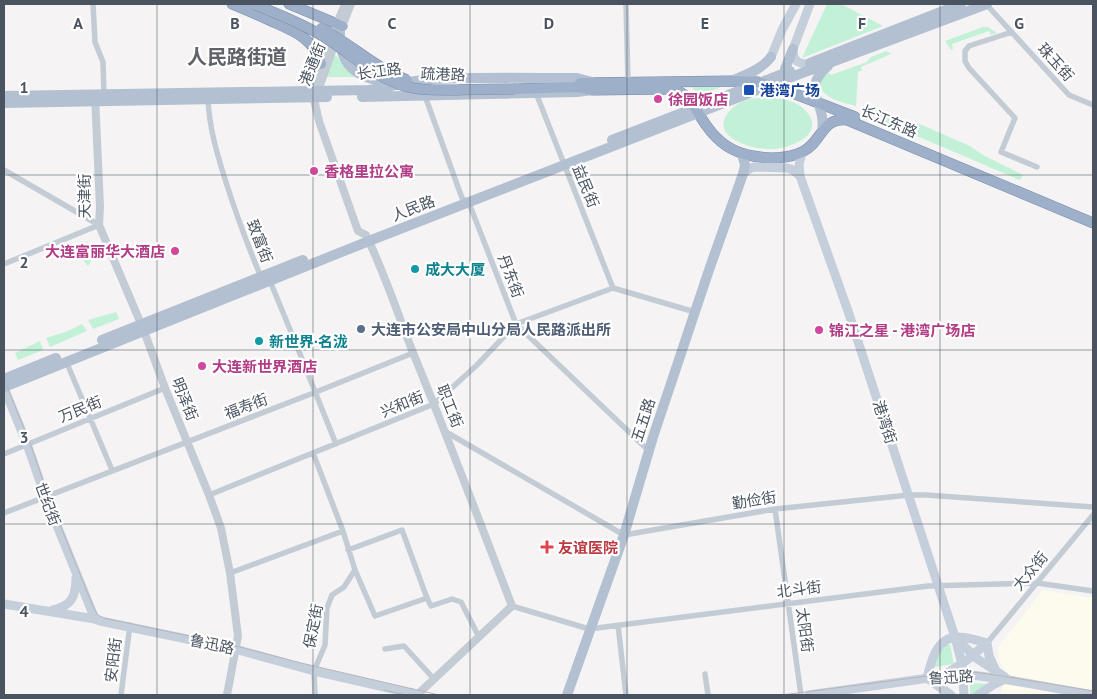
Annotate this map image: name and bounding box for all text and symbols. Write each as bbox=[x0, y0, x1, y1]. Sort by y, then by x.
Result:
text: A bbox=[73, 13, 83, 33]
text: B bbox=[230, 13, 240, 33]
text: C bbox=[388, 13, 397, 33]
text: D bbox=[544, 13, 554, 33]
text: E bbox=[701, 13, 709, 33]
text: F bbox=[858, 13, 866, 33]
text: G bbox=[1014, 13, 1024, 33]
street label: 珠玉街 bbox=[1034, 39, 1078, 85]
street label: 港通街 bbox=[295, 40, 329, 88]
district label: 人民路街道 bbox=[187, 44, 287, 70]
street label: 长江路 bbox=[355, 58, 403, 84]
street label: 疏港路 bbox=[420, 64, 466, 84]
text: 1 bbox=[19, 77, 29, 97]
place label: 港湾广场 bbox=[760, 81, 820, 100]
marker: 港湾广场 bbox=[742, 83, 756, 97]
place label: 徐园饭店 bbox=[668, 90, 728, 109]
marker: 徐园饭店 bbox=[652, 93, 664, 105]
street label: 长江东路 bbox=[858, 101, 920, 141]
place label: 香格里拉公寓 bbox=[324, 162, 414, 181]
street label: 益民街 bbox=[569, 162, 603, 210]
marker: 香格里拉公寓 bbox=[308, 165, 320, 177]
street label: 天津街 bbox=[75, 173, 94, 219]
street label: 人民路 bbox=[389, 191, 437, 225]
street label: 致富街 bbox=[243, 217, 277, 265]
place label: 大连富丽华大酒店 bbox=[45, 242, 165, 261]
marker: 大连富丽华大酒店 bbox=[169, 245, 181, 257]
text: 2 bbox=[19, 252, 29, 272]
street label: 丹东街 bbox=[494, 252, 528, 300]
place label: 成大大厦 bbox=[425, 260, 485, 279]
marker: 成大大厦 bbox=[409, 263, 421, 275]
place label: 大连市公安局中山分局人民路派出所 bbox=[371, 320, 611, 339]
place label: 锦江之星 - 港湾广场店 bbox=[829, 321, 975, 340]
marker: 大连市公安局中山分局人民路派出所 bbox=[355, 323, 367, 335]
marker: 锦江之星 - 港湾广场店 bbox=[813, 324, 825, 336]
place label: 新世界·名泷 bbox=[269, 332, 348, 351]
marker: 新世界·名泷 bbox=[253, 335, 265, 347]
place label: 大连新世界酒店 bbox=[212, 357, 317, 376]
marker: 大连新世界酒店 bbox=[196, 360, 208, 372]
street label: 明泽街 bbox=[168, 375, 202, 423]
street label: 职工街 bbox=[433, 382, 467, 430]
street label: 兴和街 bbox=[378, 387, 426, 421]
street label: 福寿街 bbox=[222, 389, 270, 423]
street label: 万民街 bbox=[56, 392, 104, 426]
street label: 五五路 bbox=[627, 396, 659, 444]
street label: 港湾街 bbox=[869, 398, 901, 446]
text: 3 bbox=[19, 427, 29, 447]
street label: 世纪街 bbox=[31, 480, 65, 528]
street label: 勤俭街 bbox=[730, 487, 778, 513]
place label: 友谊医院 bbox=[558, 538, 618, 557]
marker: 友谊医院 bbox=[540, 540, 554, 554]
street label: 大众街 bbox=[1008, 548, 1052, 594]
street label: 北斗街 bbox=[776, 577, 822, 601]
text: 4 bbox=[19, 601, 29, 621]
street label: 保定街 bbox=[299, 602, 327, 650]
street label: 太阳街 bbox=[792, 606, 818, 654]
street label: 鲁迅路 bbox=[188, 630, 236, 658]
street label: 安阳街 bbox=[101, 637, 125, 683]
street label: 鲁迅路 bbox=[928, 666, 974, 688]

